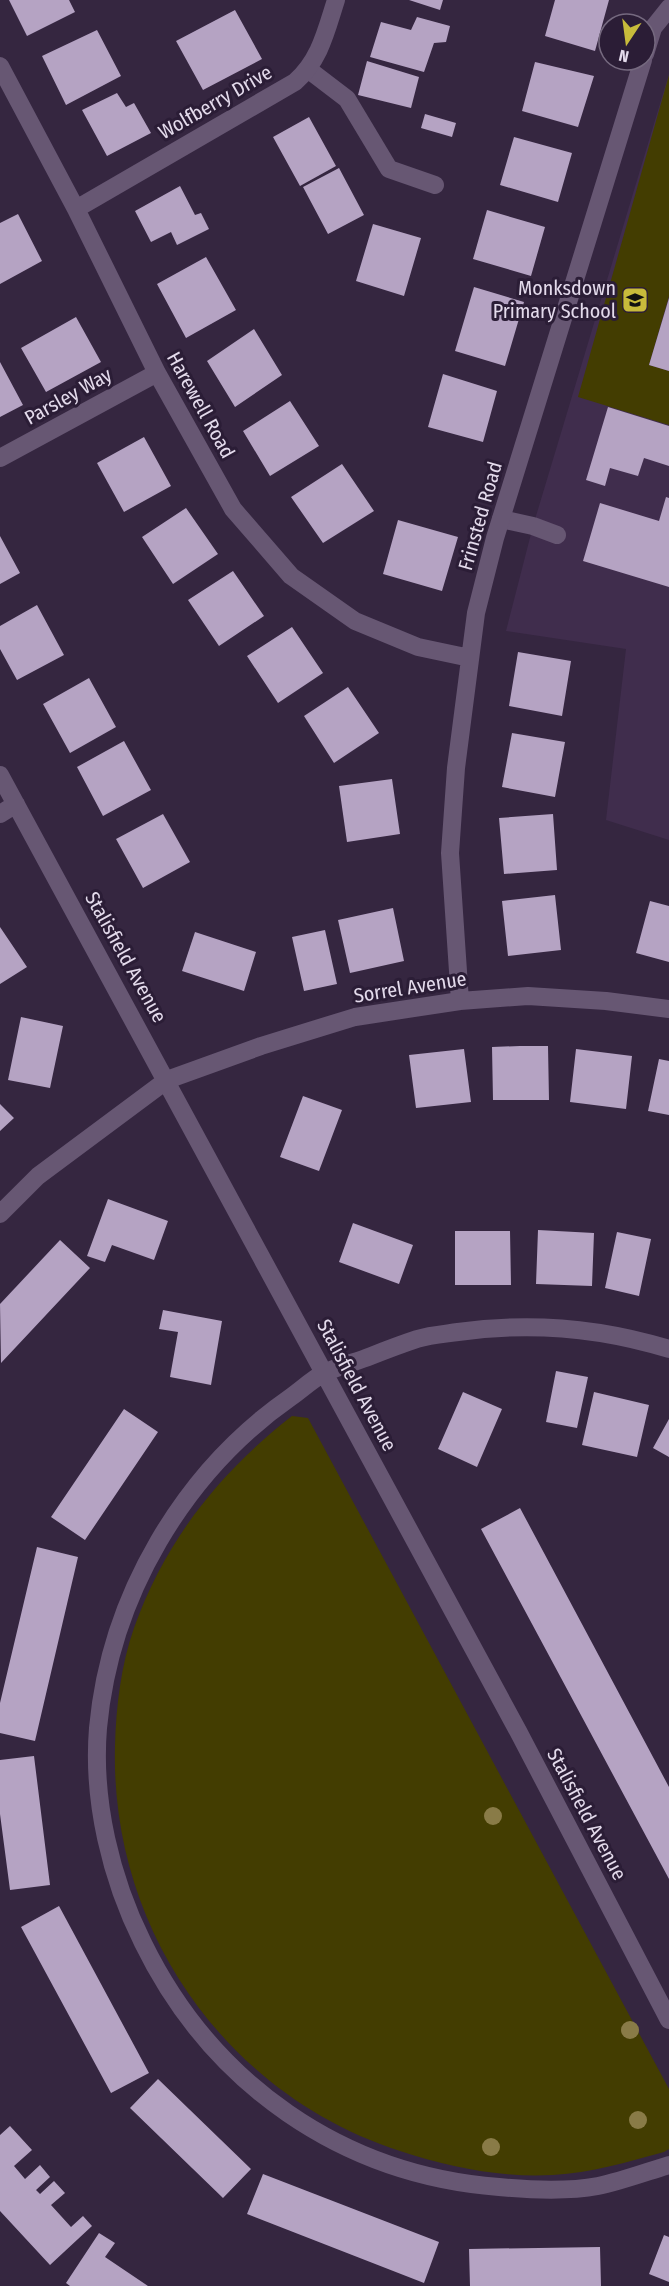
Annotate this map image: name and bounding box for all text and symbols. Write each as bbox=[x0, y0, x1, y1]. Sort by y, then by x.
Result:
north arrow bbox=[597, 12, 657, 72]
text: N bbox=[617, 46, 631, 66]
street label: Wolfberry Drive bbox=[154, 60, 276, 144]
place label: Monksdown Primary School bbox=[493, 276, 616, 323]
school or university icon: Monksdown Primary School bbox=[620, 285, 650, 315]
street label: Harewell Road bbox=[162, 348, 240, 462]
street label: Parsley Way bbox=[20, 362, 116, 430]
street label: Frinsted Road bbox=[453, 459, 507, 573]
street label: Stalisfield Avenue bbox=[80, 887, 172, 1027]
street label: Sorrel Avenue bbox=[352, 966, 468, 1008]
street label: Stalisfield Avenue bbox=[312, 1315, 402, 1455]
street label: Stalisfield Avenue bbox=[542, 1744, 632, 1884]

